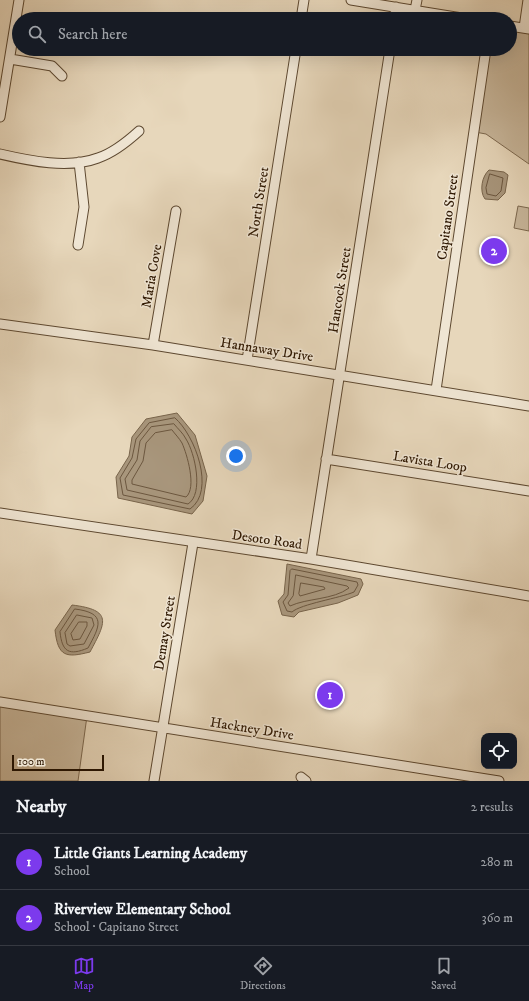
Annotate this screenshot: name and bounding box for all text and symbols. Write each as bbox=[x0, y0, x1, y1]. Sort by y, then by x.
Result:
search box bbox=[12, 12, 517, 56]
icon: search bbox=[26, 23, 48, 45]
text: Search here bbox=[58, 25, 127, 44]
street label: North Street bbox=[245, 165, 274, 239]
street label: Capitano Street bbox=[433, 173, 463, 261]
pin: 2 bbox=[481, 236, 507, 266]
street label: Maria Cove bbox=[138, 243, 166, 310]
street label: Hancock Street bbox=[324, 245, 356, 334]
street label: Hannaway Drive bbox=[219, 334, 315, 366]
your location bbox=[226, 446, 246, 466]
street label: Lavista Loop bbox=[392, 447, 468, 477]
street label: Desoto Road bbox=[230, 526, 303, 554]
street label: Demay Street bbox=[150, 594, 180, 672]
pin: 1 bbox=[317, 680, 343, 710]
street label: Hackney Drive bbox=[209, 713, 295, 745]
map controls bbox=[481, 733, 517, 769]
button: locate bbox=[481, 733, 517, 769]
scale bar bbox=[12, 753, 104, 772]
text: 100 m bbox=[18, 755, 44, 769]
text: Nearby bbox=[16, 796, 66, 818]
text: 2 results bbox=[471, 799, 513, 815]
text: Little Giants Learning Academy bbox=[54, 844, 247, 863]
text: 1 bbox=[27, 854, 31, 870]
text: 280 m bbox=[481, 854, 513, 870]
text: School bbox=[54, 863, 90, 879]
text: Riverview Elementary School bbox=[54, 900, 231, 919]
text: 2 bbox=[26, 910, 32, 926]
text: 360 m bbox=[482, 910, 513, 926]
text: School · Capitano Street bbox=[54, 919, 179, 935]
tab: Map bbox=[73, 955, 95, 993]
tab: Directions bbox=[240, 955, 286, 993]
tab: Saved bbox=[431, 955, 456, 993]

